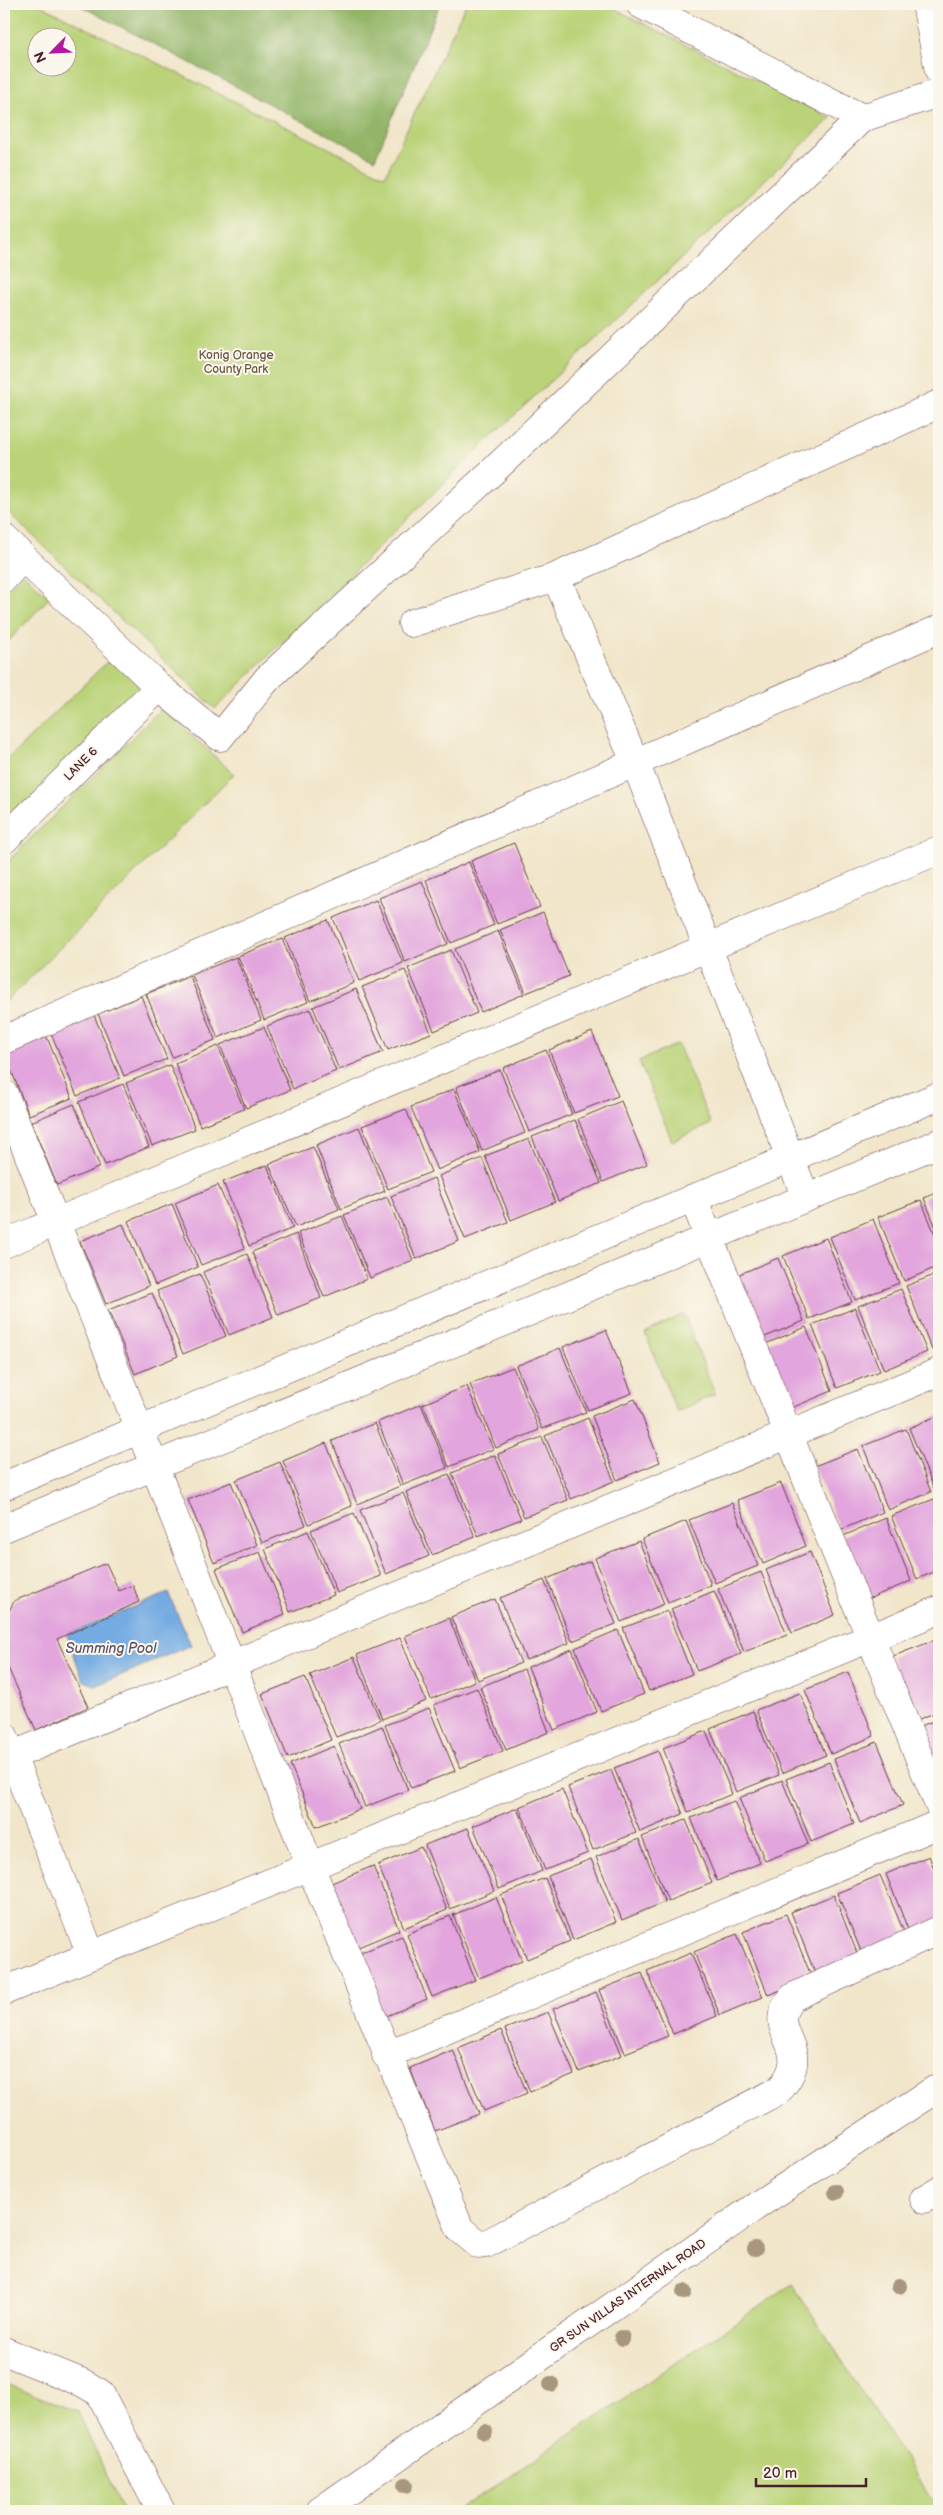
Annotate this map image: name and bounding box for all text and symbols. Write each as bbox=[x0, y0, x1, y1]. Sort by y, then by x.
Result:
north arrow bbox=[28, 28, 78, 78]
text: N bbox=[31, 49, 50, 65]
park label: Konig Orange County Park bbox=[198, 348, 274, 377]
street label: LANE 6 bbox=[61, 744, 101, 784]
water label: Summing Pool bbox=[66, 1640, 157, 1657]
street label: GR SUN VILLAS INTERNAL ROAD bbox=[547, 2236, 709, 2356]
scale bar bbox=[756, 2455, 866, 2487]
text: 20 m bbox=[763, 2464, 797, 2483]

